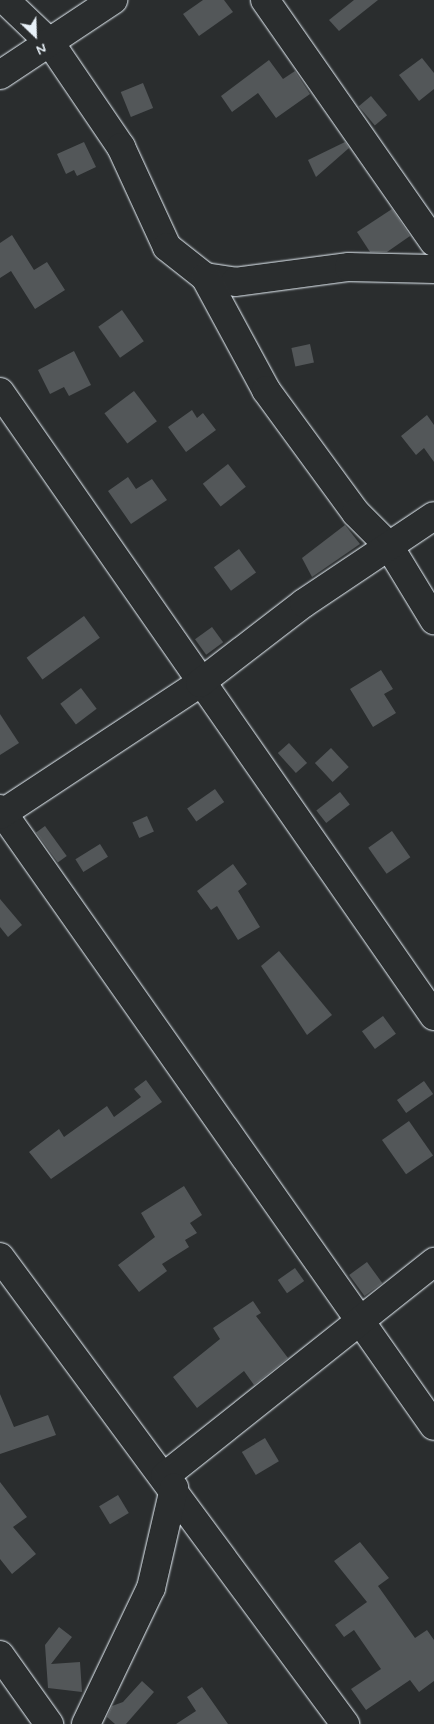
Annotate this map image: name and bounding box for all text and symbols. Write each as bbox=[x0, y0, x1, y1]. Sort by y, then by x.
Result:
north arrow bbox=[10, 10, 60, 60]
text: N bbox=[33, 39, 49, 59]

